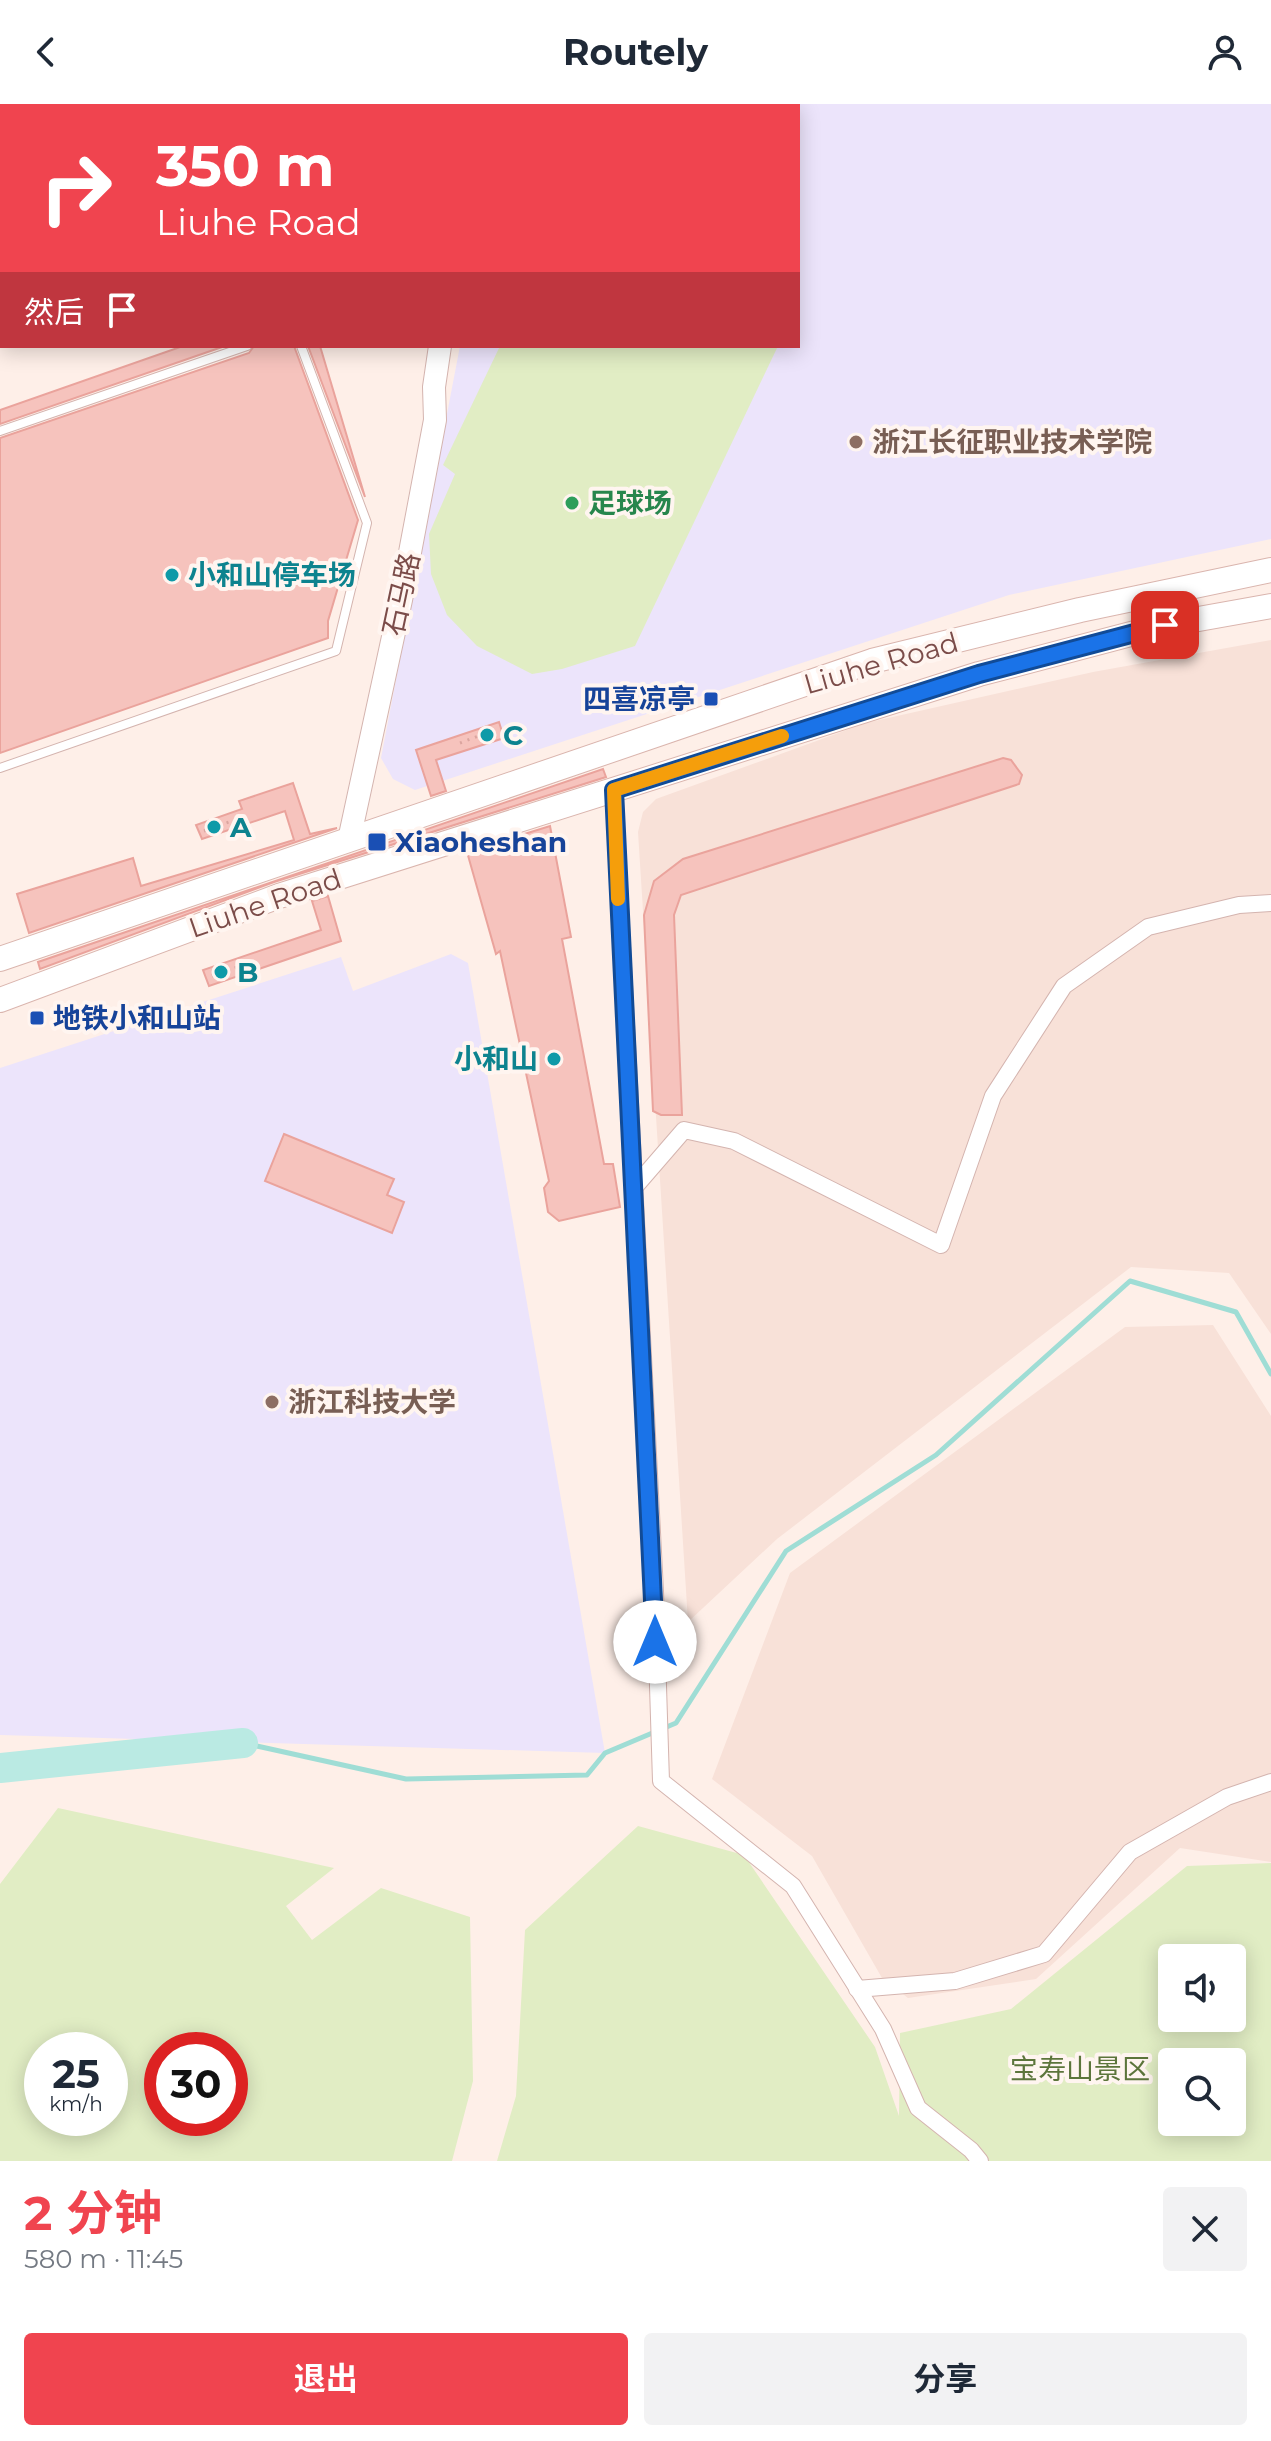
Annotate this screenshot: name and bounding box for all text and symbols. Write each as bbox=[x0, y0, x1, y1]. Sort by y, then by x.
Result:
icon: back bbox=[24, 30, 68, 74]
text: Routely bbox=[563, 30, 708, 74]
icon: person bbox=[1203, 30, 1247, 74]
text: 350 m bbox=[156, 132, 335, 200]
icon: right bbox=[24, 136, 128, 240]
text: Liuhe Road bbox=[156, 200, 361, 244]
icon: arrive bbox=[100, 288, 144, 332]
text: 然后 bbox=[24, 294, 84, 331]
place label: 浙江长征职业技术学院 bbox=[872, 425, 1152, 459]
marker: 浙江长征职业技术学院 bbox=[847, 433, 865, 451]
place label: 足球场 bbox=[588, 486, 672, 520]
marker: 足球场 bbox=[563, 494, 581, 512]
street label: 石马路 bbox=[376, 549, 426, 639]
place label: 小和山停车场 bbox=[188, 558, 356, 592]
marker: 小和山停车场 bbox=[163, 566, 181, 584]
pin bbox=[1131, 591, 1199, 659]
icon: arrive bbox=[1143, 603, 1187, 647]
street label: Liuhe Road bbox=[800, 625, 962, 701]
place label: 四喜凉亭 bbox=[583, 682, 695, 716]
marker: 四喜凉亭 bbox=[702, 690, 720, 708]
place label: C bbox=[503, 718, 523, 752]
marker: C bbox=[478, 726, 496, 744]
place label: A bbox=[229, 810, 252, 844]
marker: A bbox=[205, 818, 223, 836]
place label: Xiaoheshan bbox=[395, 825, 567, 859]
marker: Xiaoheshan bbox=[366, 831, 388, 853]
street label: Liuhe Road bbox=[184, 861, 346, 945]
place label: B bbox=[237, 955, 258, 989]
marker: B bbox=[212, 963, 230, 981]
place label: 地铁小和山站 bbox=[53, 1001, 221, 1035]
marker: 地铁小和山站 bbox=[28, 1009, 46, 1027]
place label: 小和山 bbox=[454, 1042, 538, 1076]
marker: 小和山 bbox=[545, 1050, 563, 1068]
place label: 浙江科技大学 bbox=[288, 1385, 456, 1419]
marker: 浙江科技大学 bbox=[263, 1393, 281, 1411]
position arrow bbox=[613, 1600, 697, 1684]
map controls bbox=[1158, 1944, 1246, 2136]
button: sound bbox=[1158, 1944, 1246, 2032]
speed limit sign: 30 bbox=[144, 2032, 248, 2136]
button: search bbox=[1158, 2048, 1246, 2136]
text: 25 bbox=[52, 2049, 100, 2098]
park label: 宝寿山景区 bbox=[1010, 2052, 1150, 2086]
text: km/h bbox=[49, 2092, 103, 2116]
text: 2 分钟 bbox=[24, 2184, 162, 2242]
button: close bbox=[1163, 2187, 1247, 2271]
text: 580 m · 11:45 bbox=[24, 2243, 183, 2275]
button: 退出 bbox=[24, 2333, 628, 2425]
button: 分享 bbox=[644, 2333, 1247, 2425]

